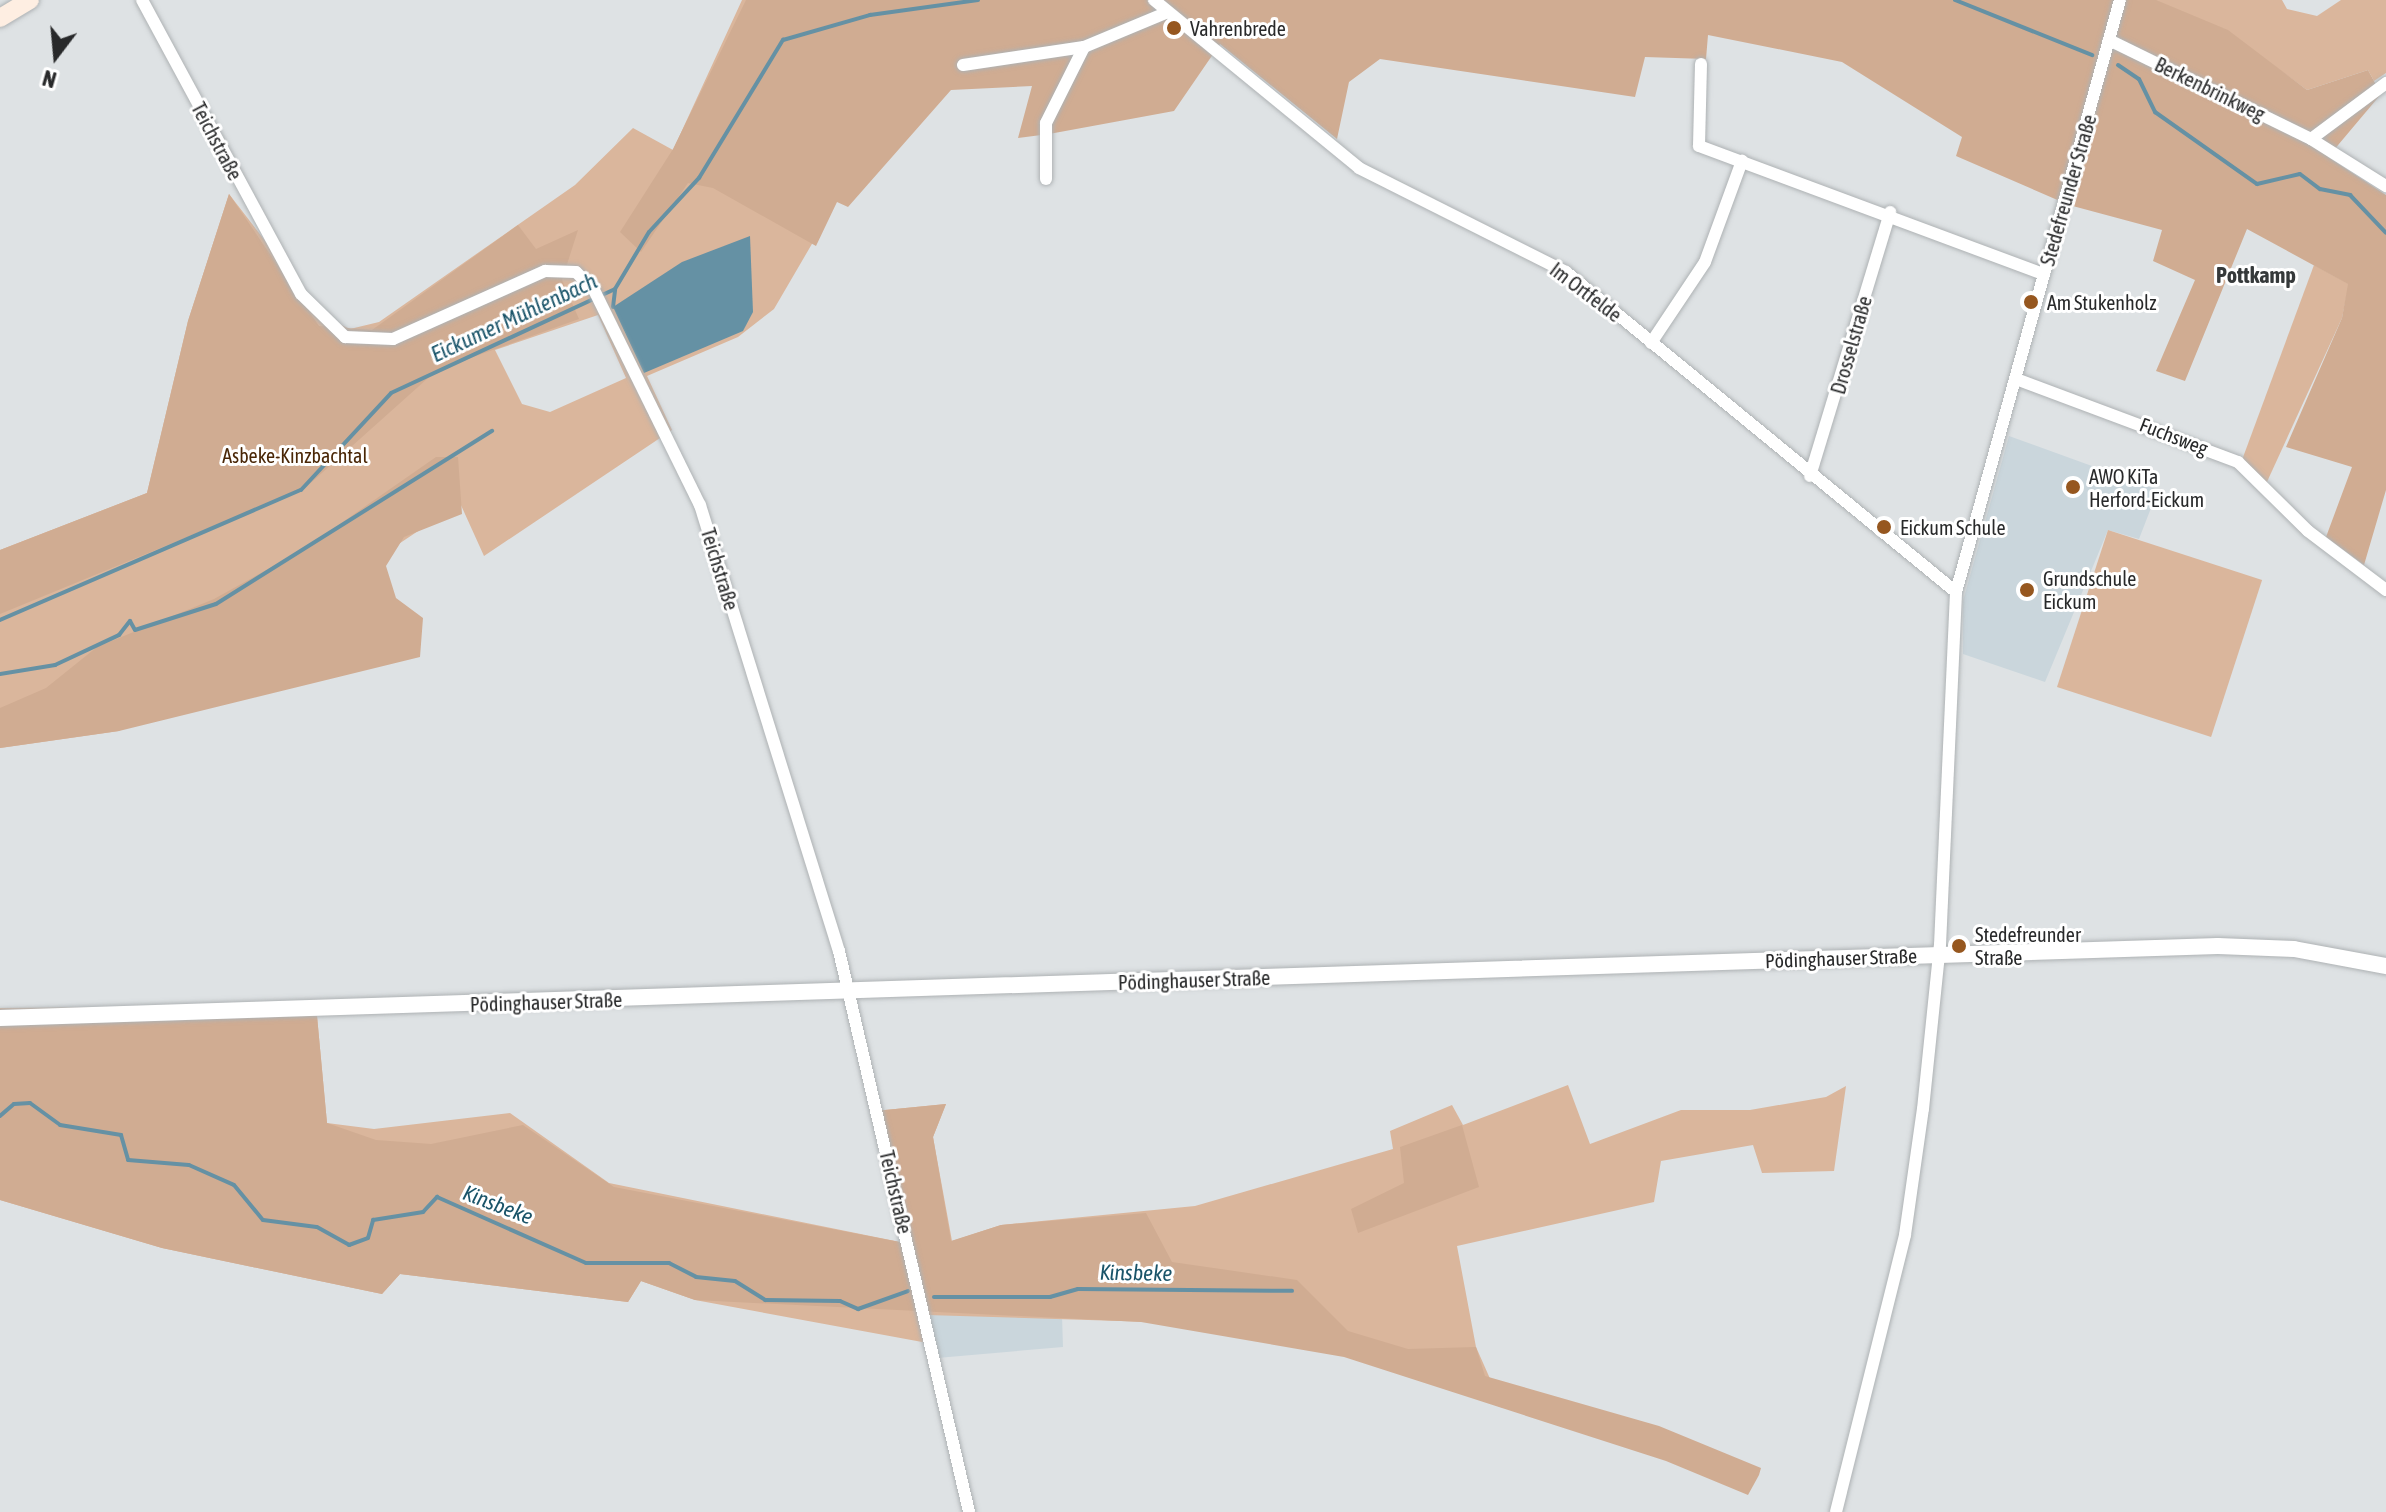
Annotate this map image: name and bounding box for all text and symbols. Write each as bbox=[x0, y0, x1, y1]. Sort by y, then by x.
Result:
north arrow bbox=[16, 16, 96, 96]
place label: Vahrenbrede bbox=[1190, 16, 1286, 40]
marker: Vahrenbrede bbox=[1165, 19, 1183, 37]
street label: Berkenbrinkweg bbox=[2151, 52, 2269, 126]
text: N bbox=[40, 65, 59, 93]
street label: Teichstraße bbox=[187, 98, 247, 184]
street label: Stedefreunder Straße bbox=[2035, 112, 2101, 268]
street label: Im Ortfelde bbox=[1545, 257, 1627, 327]
district label: Pottkamp bbox=[2216, 263, 2296, 289]
water label: Eickumer Mühlenbach bbox=[427, 268, 601, 368]
place label: Am Stukenholz bbox=[2047, 290, 2157, 314]
street label: Drosselstraße bbox=[1826, 293, 1876, 397]
marker: Am Stukenholz bbox=[2022, 293, 2040, 311]
street label: Fuchsweg bbox=[2137, 412, 2211, 460]
park label: Asbeke-Kinzbachtal bbox=[222, 443, 368, 467]
place label: AWO KiTa Herford-Eickum bbox=[2089, 464, 2204, 511]
marker: AWO KiTa Herford-Eickum bbox=[2064, 478, 2082, 496]
place label: Eickum Schule bbox=[1900, 515, 2005, 539]
marker: Eickum Schule bbox=[1875, 518, 1893, 536]
street label: Teichstraße bbox=[696, 525, 744, 613]
place label: Grundschule Eickum bbox=[2043, 566, 2136, 613]
marker: Grundschule Eickum bbox=[2018, 581, 2036, 599]
place label: Stedefreunder Straße bbox=[1975, 922, 2081, 969]
marker: Stedefreunder Straße bbox=[1950, 937, 1968, 955]
street label: Pödinghauser Straße bbox=[1764, 943, 1918, 973]
street label: Pödinghauser Straße bbox=[1117, 965, 1271, 995]
street label: Pödinghauser Straße bbox=[469, 987, 623, 1017]
street label: Teichstraße bbox=[875, 1148, 917, 1236]
water label: Kinsbeke bbox=[459, 1180, 537, 1230]
water label: Kinsbeke bbox=[1099, 1259, 1173, 1287]

